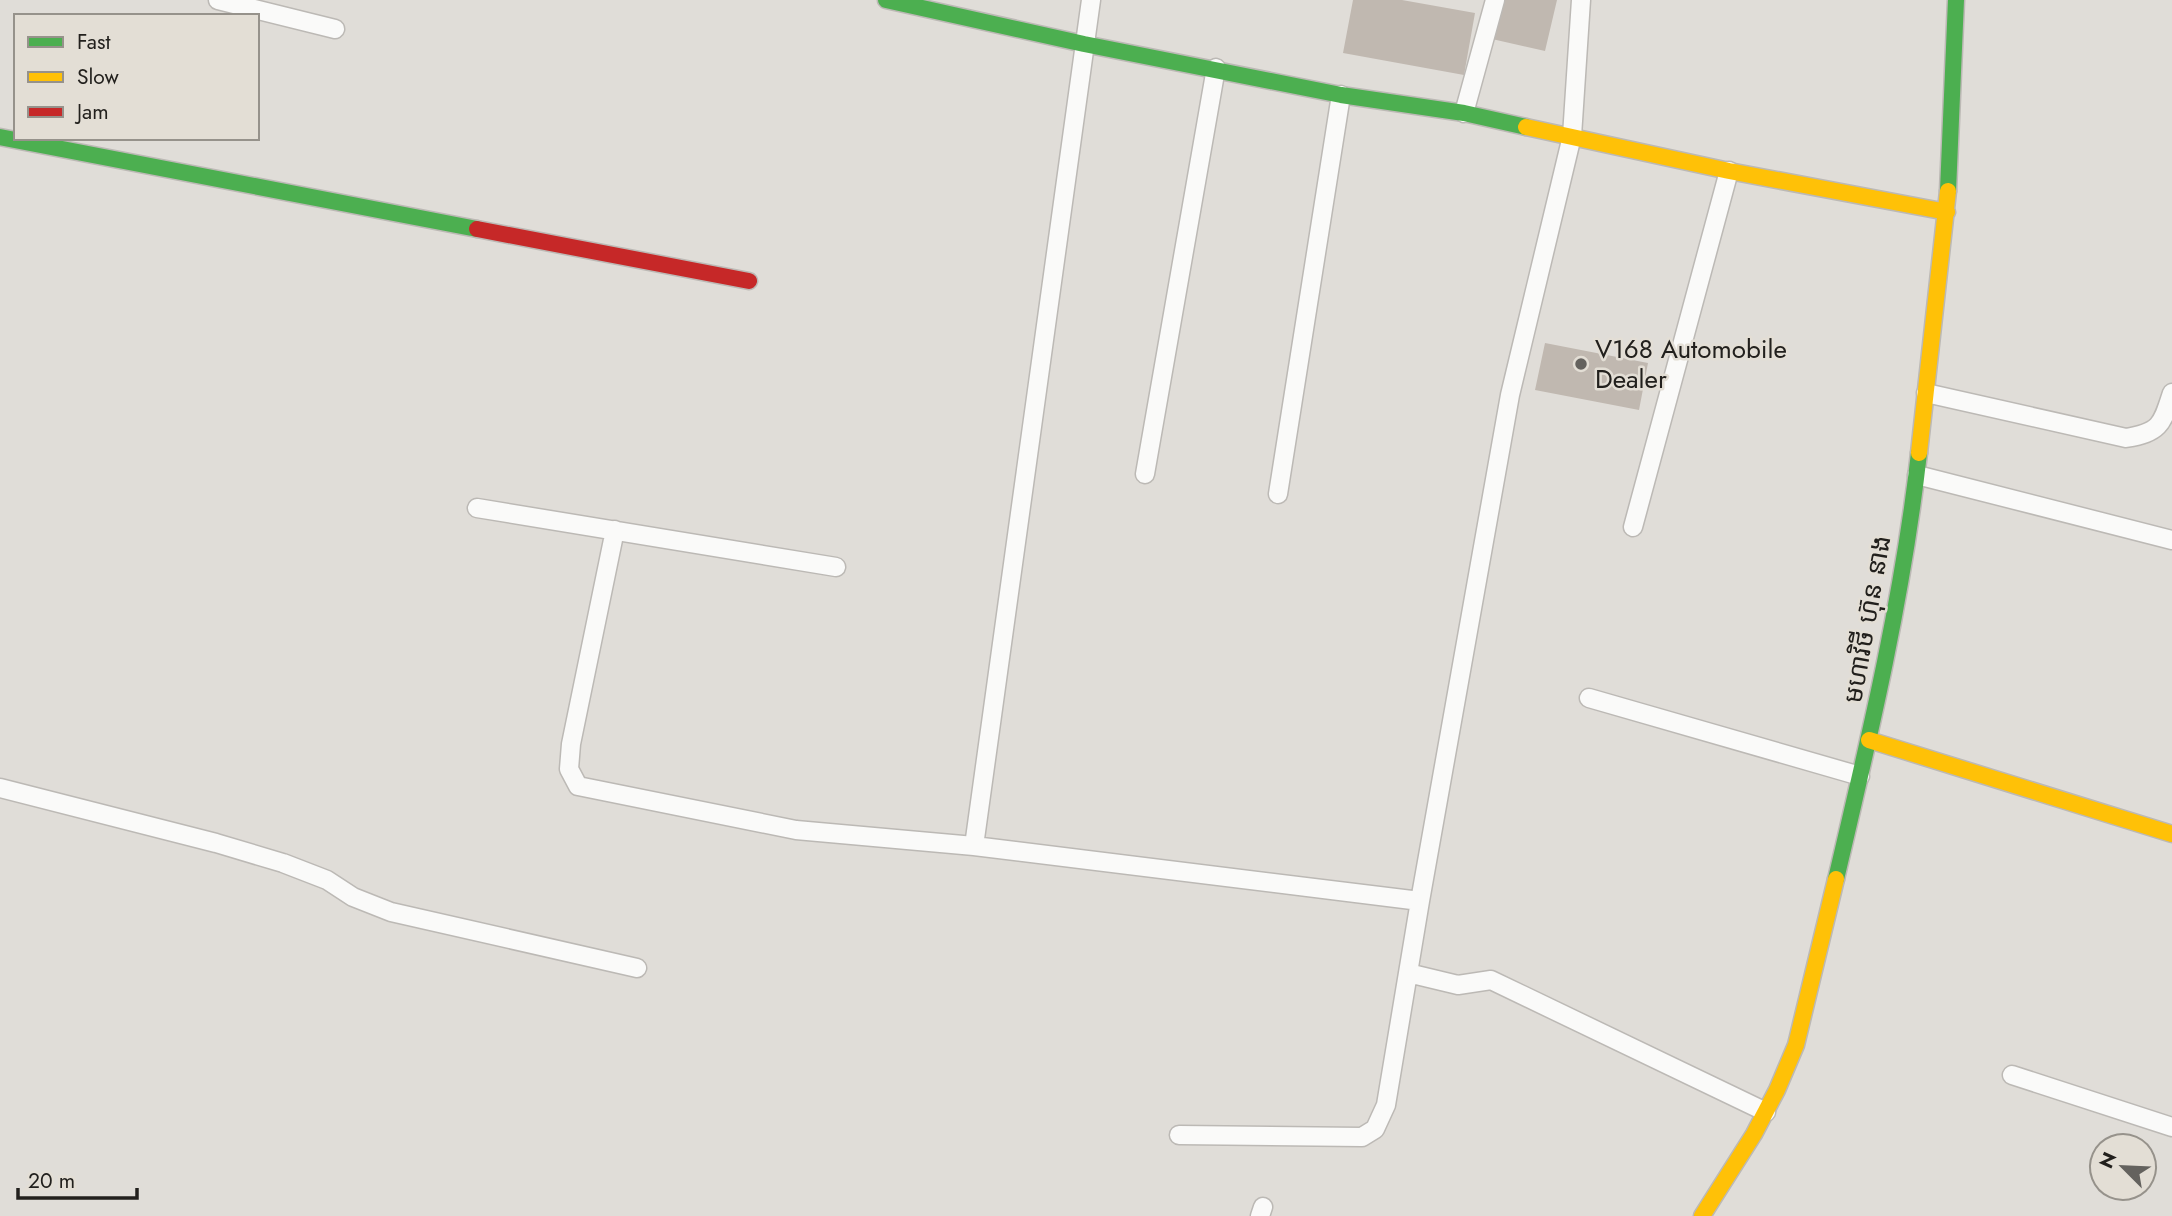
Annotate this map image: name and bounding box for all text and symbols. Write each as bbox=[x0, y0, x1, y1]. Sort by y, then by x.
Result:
legend bbox=[14, 14, 259, 140]
text: Fast bbox=[77, 27, 110, 57]
text: Slow bbox=[77, 62, 119, 92]
text: Jam bbox=[74, 97, 109, 127]
place label: V168 Automobile Dealer bbox=[1595, 330, 1787, 398]
marker: V168 Automobile Dealer bbox=[1573, 356, 1589, 372]
street label: មហាវិថី ហ៊ុន នាង bbox=[1834, 532, 1900, 706]
north arrow bbox=[2088, 1132, 2158, 1202]
text: N bbox=[2093, 1148, 2123, 1173]
scale bar bbox=[18, 1156, 136, 1200]
text: 20 m bbox=[28, 1166, 75, 1196]

